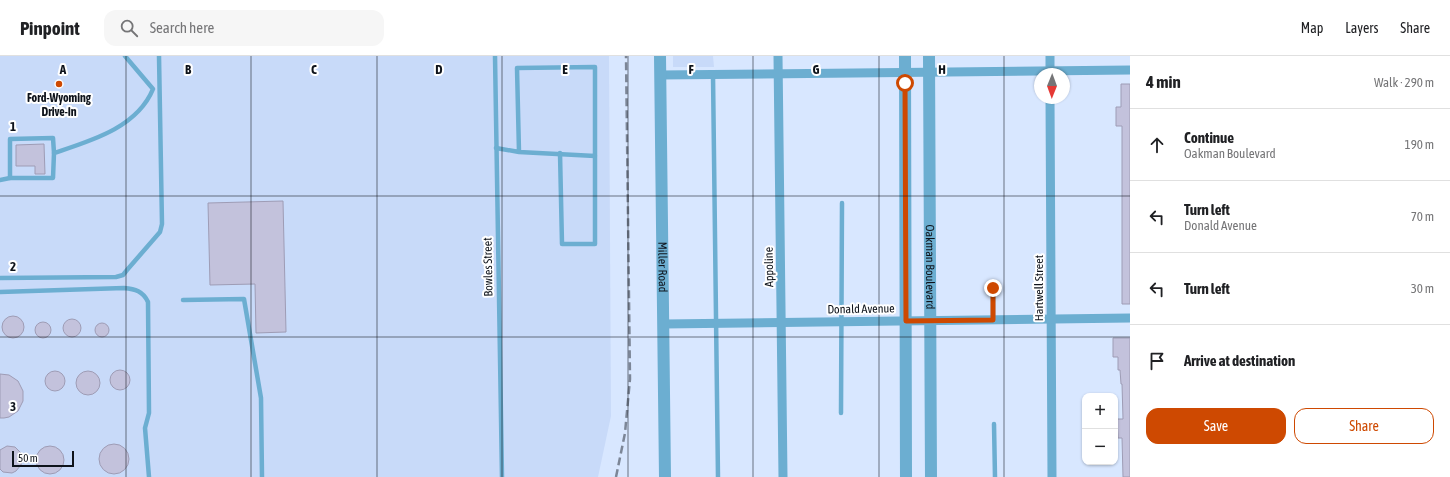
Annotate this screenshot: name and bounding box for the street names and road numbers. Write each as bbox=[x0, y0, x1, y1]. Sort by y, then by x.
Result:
street label: Oakman Boulevard bbox=[923, 225, 937, 309]
street label: Bowles Street bbox=[480, 237, 496, 297]
street label: Miller Road bbox=[655, 242, 670, 292]
street label: Appoline bbox=[762, 247, 776, 287]
street label: Hartwell Street bbox=[1032, 254, 1046, 321]
street label: Donald Avenue bbox=[827, 301, 895, 317]

